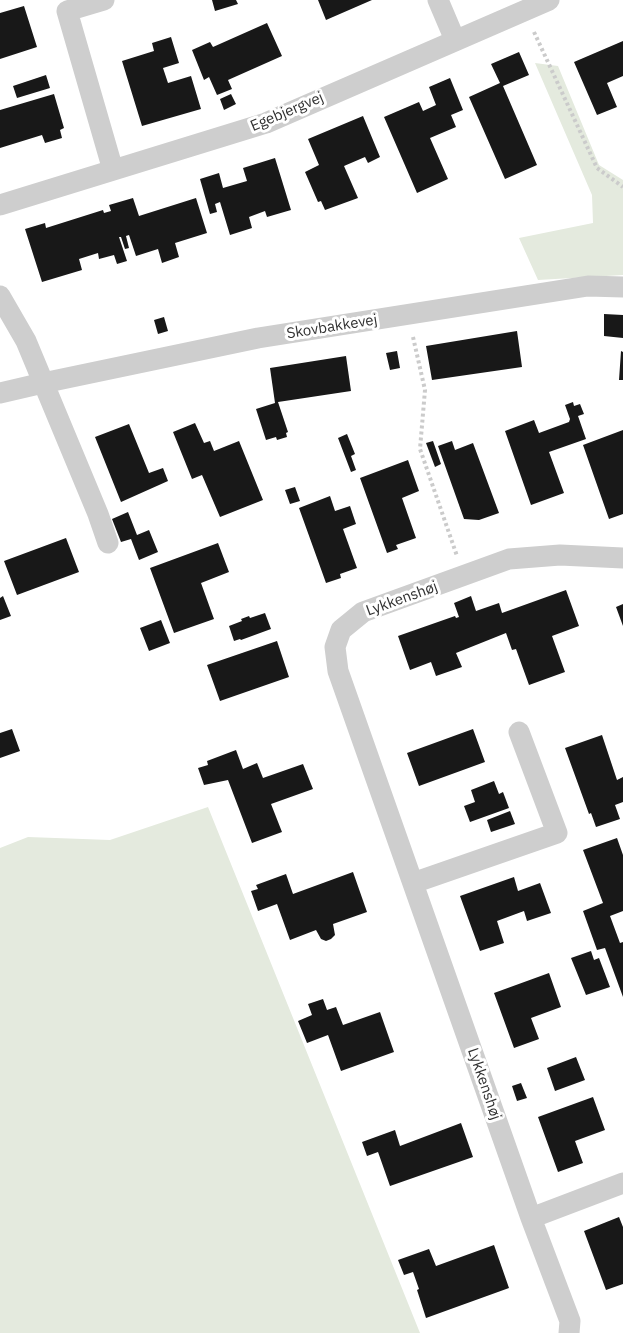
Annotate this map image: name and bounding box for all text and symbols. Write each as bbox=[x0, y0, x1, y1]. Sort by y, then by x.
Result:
street label: Egebjergvej bbox=[248, 89, 326, 135]
street label: Skovbakkevej bbox=[285, 311, 379, 343]
street label: Lykkenshøj bbox=[364, 578, 440, 620]
street label: Lykkenshøj bbox=[463, 1046, 505, 1122]

